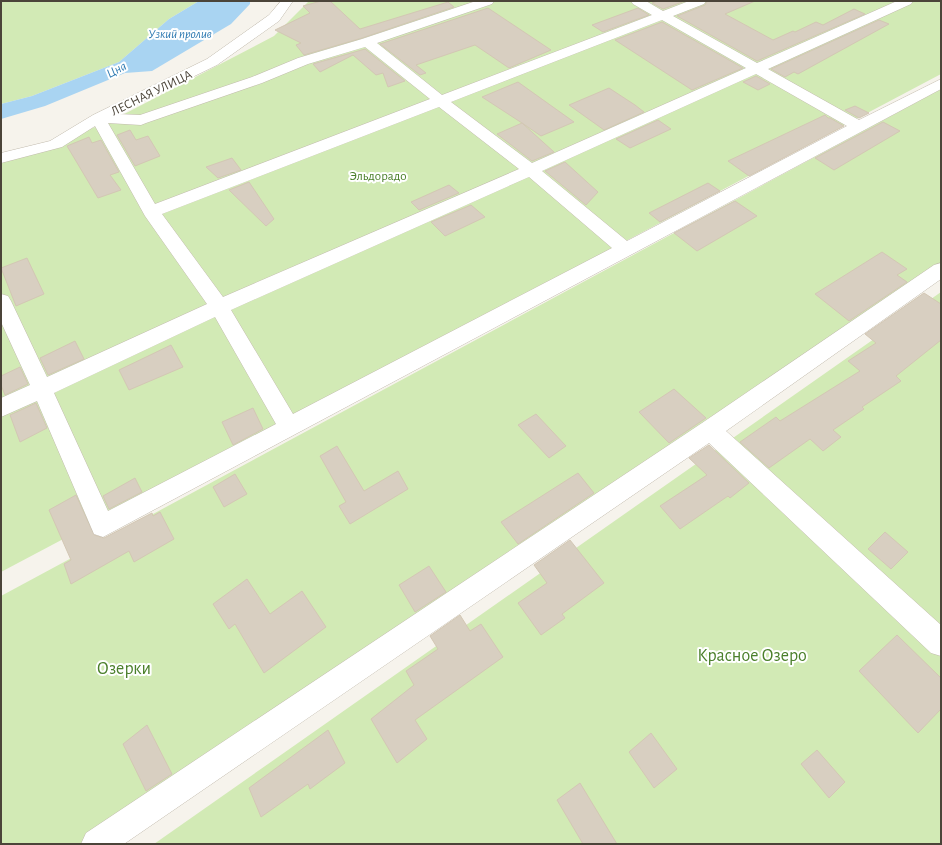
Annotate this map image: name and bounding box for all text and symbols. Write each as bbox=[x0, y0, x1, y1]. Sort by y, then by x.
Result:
water label: Узкий пролив bbox=[148, 28, 212, 41]
water label: Цна bbox=[105, 60, 129, 81]
street label: ЛЕСНАЯ УЛИЦА bbox=[109, 68, 195, 119]
park label: Эльдорадо bbox=[349, 170, 407, 183]
park label: Красное Озеро bbox=[697, 647, 807, 665]
park label: Озерки bbox=[97, 660, 151, 678]

